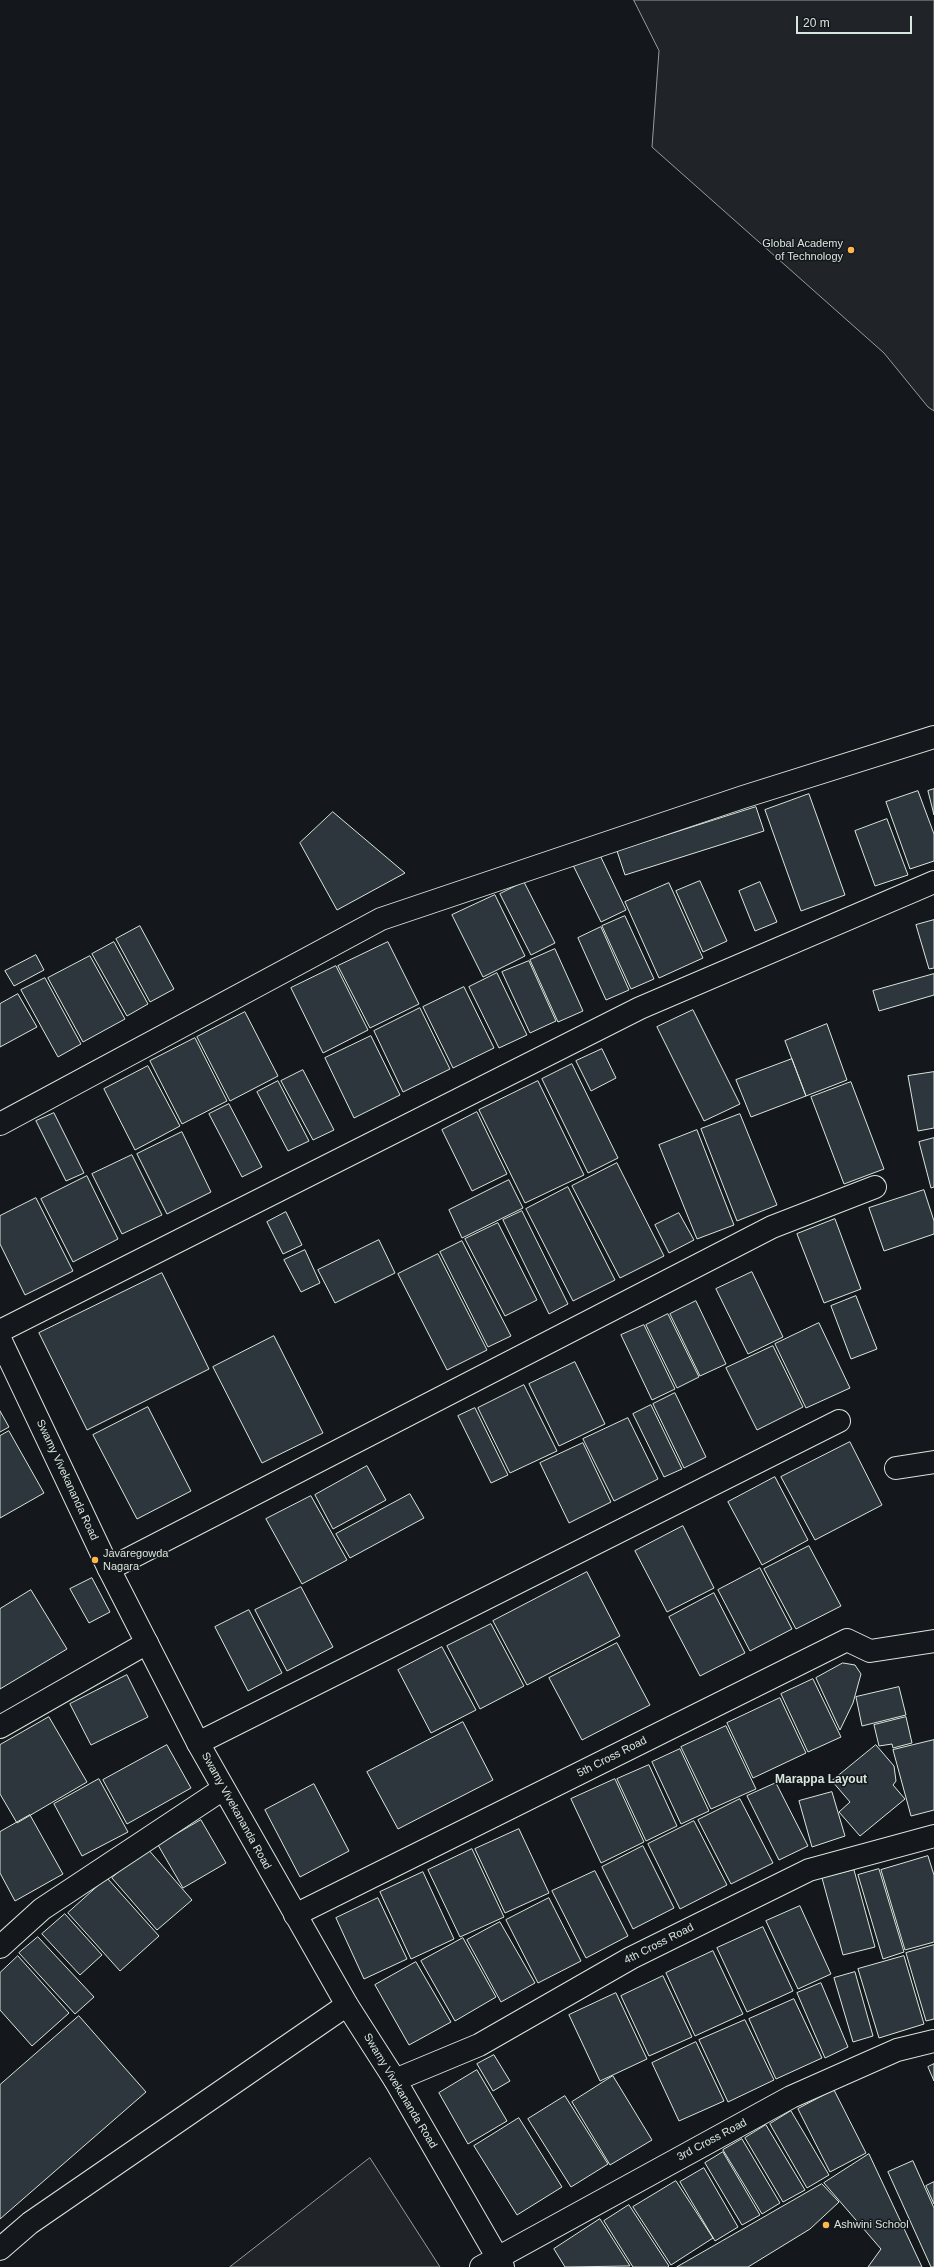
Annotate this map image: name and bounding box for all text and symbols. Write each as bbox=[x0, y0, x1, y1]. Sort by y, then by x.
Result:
scale bar bbox=[798, 8, 914, 34]
text: 20 m bbox=[803, 16, 830, 30]
place label: Global Academy of Technology bbox=[762, 237, 843, 263]
marker: Global Academy of Technology bbox=[846, 245, 856, 255]
street label: Swamy Vivekananda Road bbox=[33, 1417, 101, 1543]
place label: Javaregowda Nagara bbox=[103, 1547, 168, 1573]
marker: Javaregowda Nagara bbox=[90, 1555, 100, 1565]
street label: 5th Cross Road bbox=[575, 1734, 649, 1780]
street label: Swamy Vivekananda Road bbox=[198, 1750, 274, 1872]
district label: Marappa Layout bbox=[775, 1773, 867, 1787]
street label: 4th Cross Road bbox=[622, 1921, 696, 1967]
street label: Swamy Vivekananda Road bbox=[360, 2031, 440, 2151]
street label: 3rd Cross Road bbox=[675, 2116, 749, 2164]
place label: Ashwini School bbox=[834, 2218, 909, 2232]
marker: Ashwini School bbox=[821, 2220, 831, 2230]

